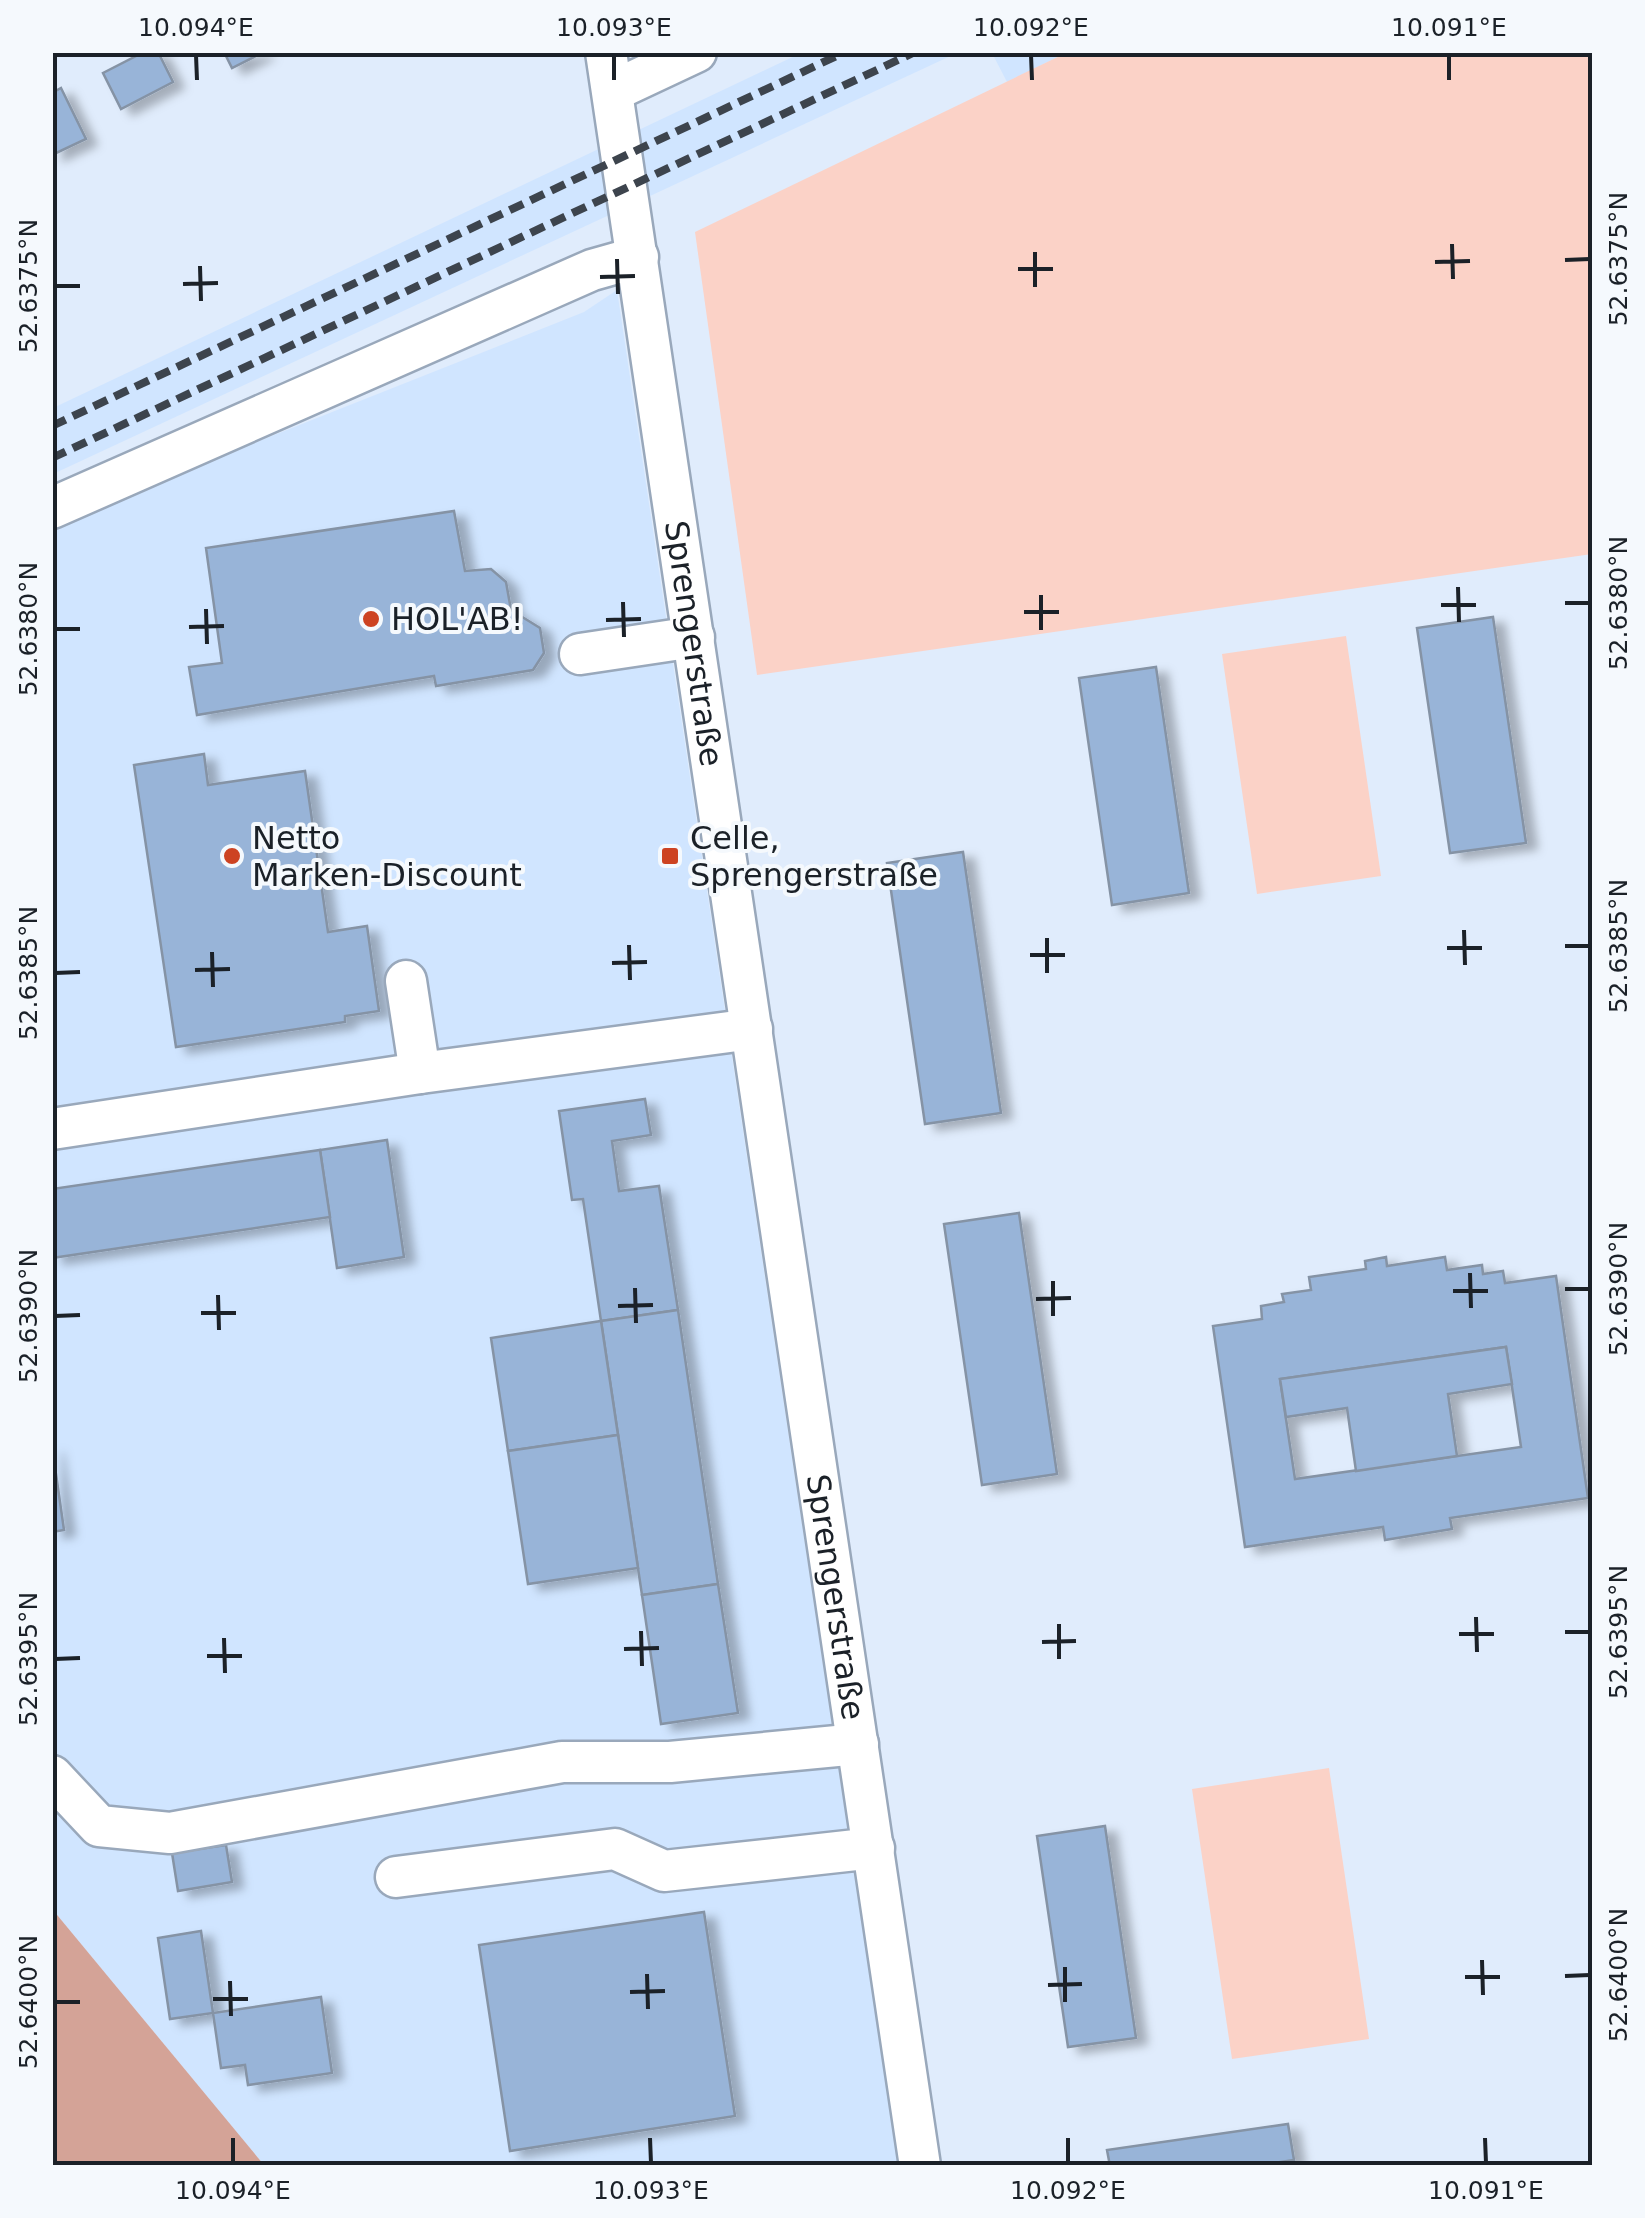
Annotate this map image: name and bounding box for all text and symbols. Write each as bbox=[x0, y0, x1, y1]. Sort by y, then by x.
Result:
text: 10.094°E bbox=[138, 13, 254, 42]
text: 10.093°E bbox=[556, 13, 672, 42]
text: 10.092°E bbox=[973, 13, 1089, 42]
text: 10.091°E bbox=[1391, 13, 1507, 42]
text: 52.6375°N bbox=[1604, 192, 1633, 326]
text: 52.6375°N bbox=[14, 219, 43, 353]
street label: Sprengerstraße bbox=[657, 518, 731, 769]
text: 52.6380°N bbox=[1604, 536, 1633, 670]
text: 52.6380°N bbox=[14, 562, 43, 696]
place label: HOL'AB! bbox=[391, 600, 524, 638]
marker: HOL'AB! bbox=[360, 608, 382, 630]
place label: Netto Marken-Discount bbox=[252, 819, 522, 894]
place label: Celle, Sprengerstraße bbox=[690, 819, 938, 894]
marker: Netto Marken-Discount bbox=[221, 845, 243, 867]
marker: Celle, Sprengerstraße bbox=[659, 845, 681, 867]
text: 52.6385°N bbox=[1604, 879, 1633, 1013]
text: 52.6385°N bbox=[14, 906, 43, 1040]
text: 52.6390°N bbox=[1604, 1222, 1633, 1356]
text: 52.6390°N bbox=[14, 1249, 43, 1383]
street label: Sprengerstraße bbox=[798, 1472, 873, 1723]
text: 52.6395°N bbox=[1604, 1565, 1633, 1699]
text: 52.6395°N bbox=[14, 1592, 43, 1726]
text: 52.6400°N bbox=[1604, 1908, 1633, 2042]
text: 52.6400°N bbox=[14, 1935, 43, 2069]
text: 10.094°E bbox=[175, 2176, 291, 2205]
text: 10.093°E bbox=[593, 2176, 709, 2205]
text: 10.092°E bbox=[1010, 2176, 1126, 2205]
text: 10.091°E bbox=[1428, 2176, 1544, 2205]

